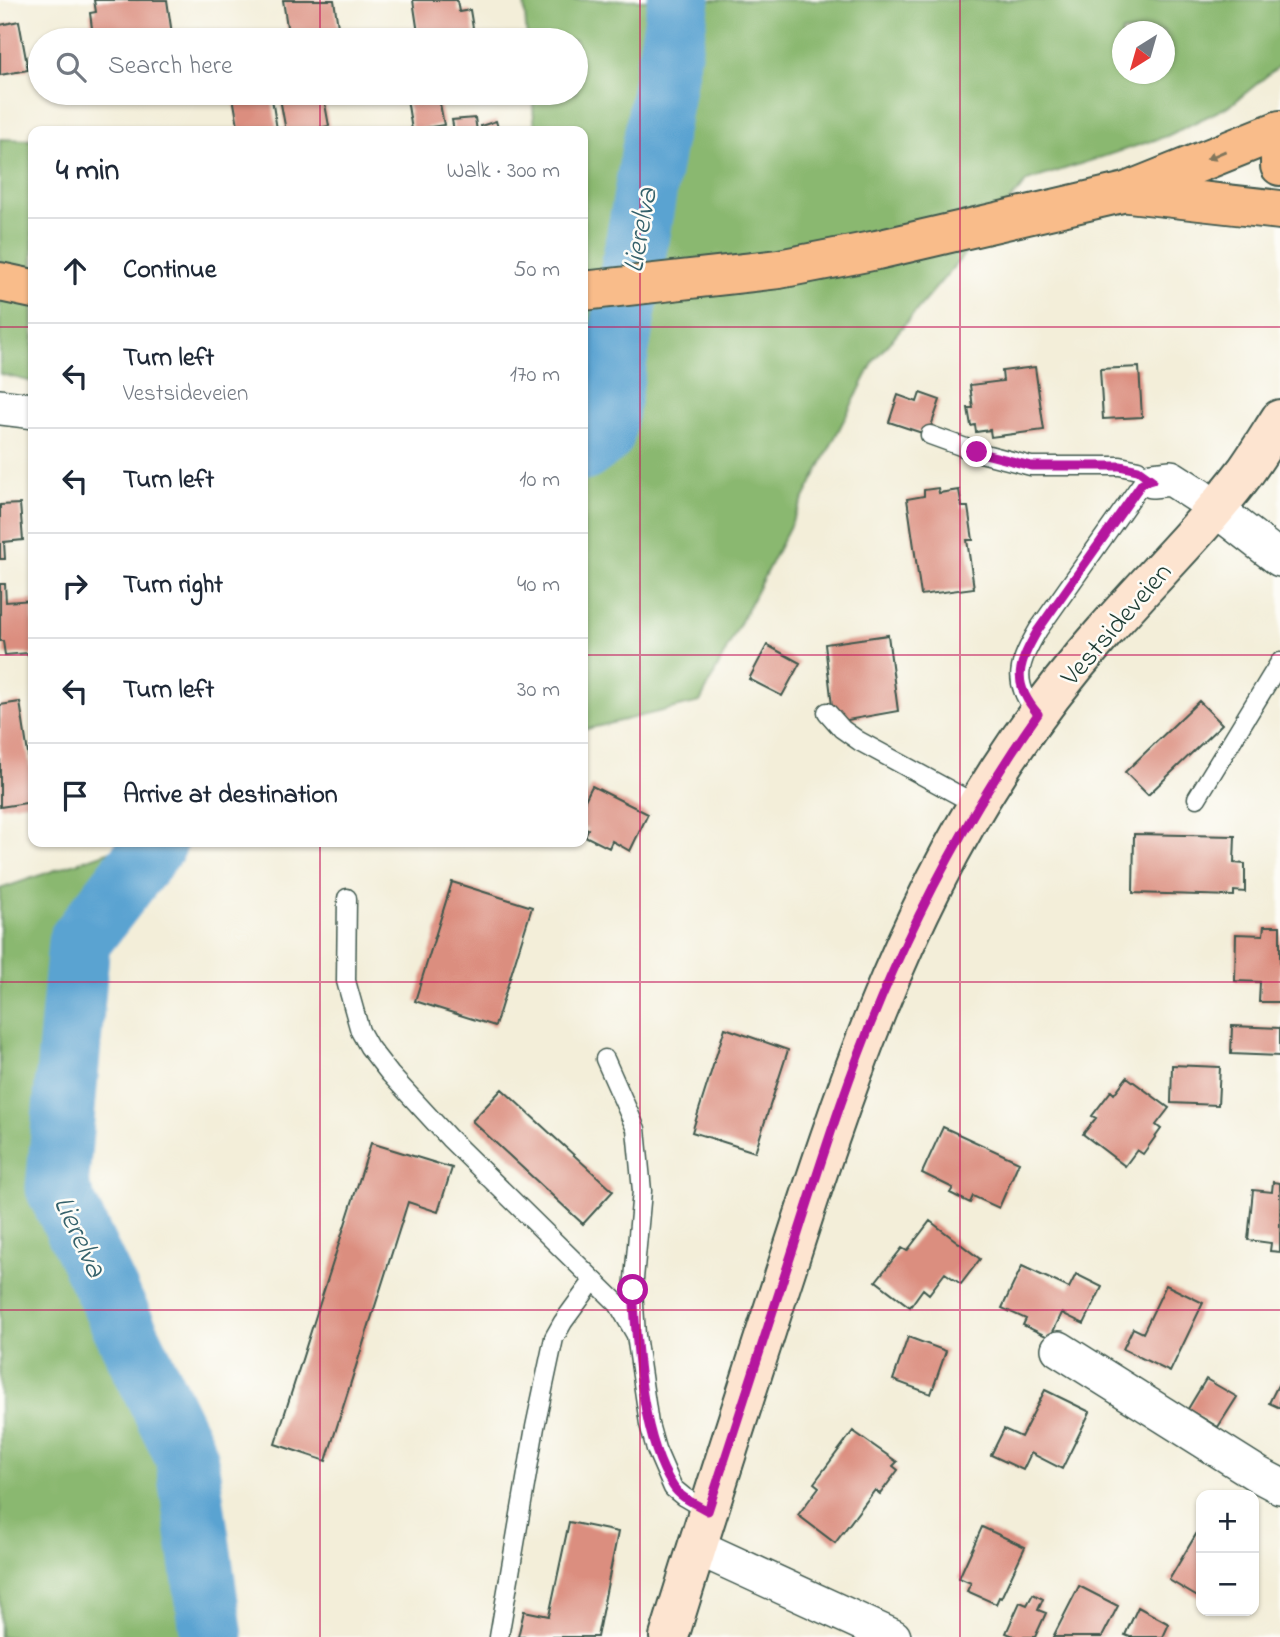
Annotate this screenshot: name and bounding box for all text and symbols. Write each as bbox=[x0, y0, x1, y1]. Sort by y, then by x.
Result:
north arrow bbox=[1112, 21, 1175, 84]
search box bbox=[28, 28, 588, 105]
icon: search bbox=[52, 48, 90, 86]
text: Search here bbox=[108, 48, 233, 86]
text: 4 min bbox=[56, 150, 119, 194]
one-way arrow bbox=[1206, 150, 1227, 161]
text: Walk · 300 m bbox=[446, 155, 560, 188]
water label: Lierelva bbox=[613, 184, 671, 276]
icon: ahead bbox=[56, 252, 94, 290]
text: Continue bbox=[123, 252, 216, 290]
text: 50 m bbox=[513, 254, 560, 287]
text: Turn left bbox=[123, 340, 214, 378]
icon: left bbox=[56, 357, 94, 395]
text: 170 m bbox=[510, 359, 560, 392]
text: Vestsideveien bbox=[123, 378, 248, 411]
route end bbox=[961, 436, 992, 467]
icon: left bbox=[56, 462, 94, 500]
text: Turn left bbox=[123, 462, 214, 500]
text: 10 m bbox=[519, 464, 560, 497]
street label: Vestsideveien bbox=[1051, 554, 1183, 697]
icon: right bbox=[56, 567, 94, 605]
text: Turn right bbox=[123, 567, 223, 605]
text: 40 m bbox=[517, 569, 560, 602]
icon: left bbox=[56, 672, 94, 710]
text: Turn left bbox=[123, 672, 214, 710]
text: 30 m bbox=[517, 674, 560, 707]
icon: arrive bbox=[56, 777, 94, 815]
text: Arrive at destination bbox=[123, 777, 338, 815]
water label: Lierelva bbox=[40, 1189, 117, 1286]
route start bbox=[617, 1274, 648, 1305]
map controls bbox=[1196, 1490, 1259, 1616]
button: + bbox=[1196, 1490, 1259, 1553]
button: − bbox=[1196, 1553, 1259, 1616]

